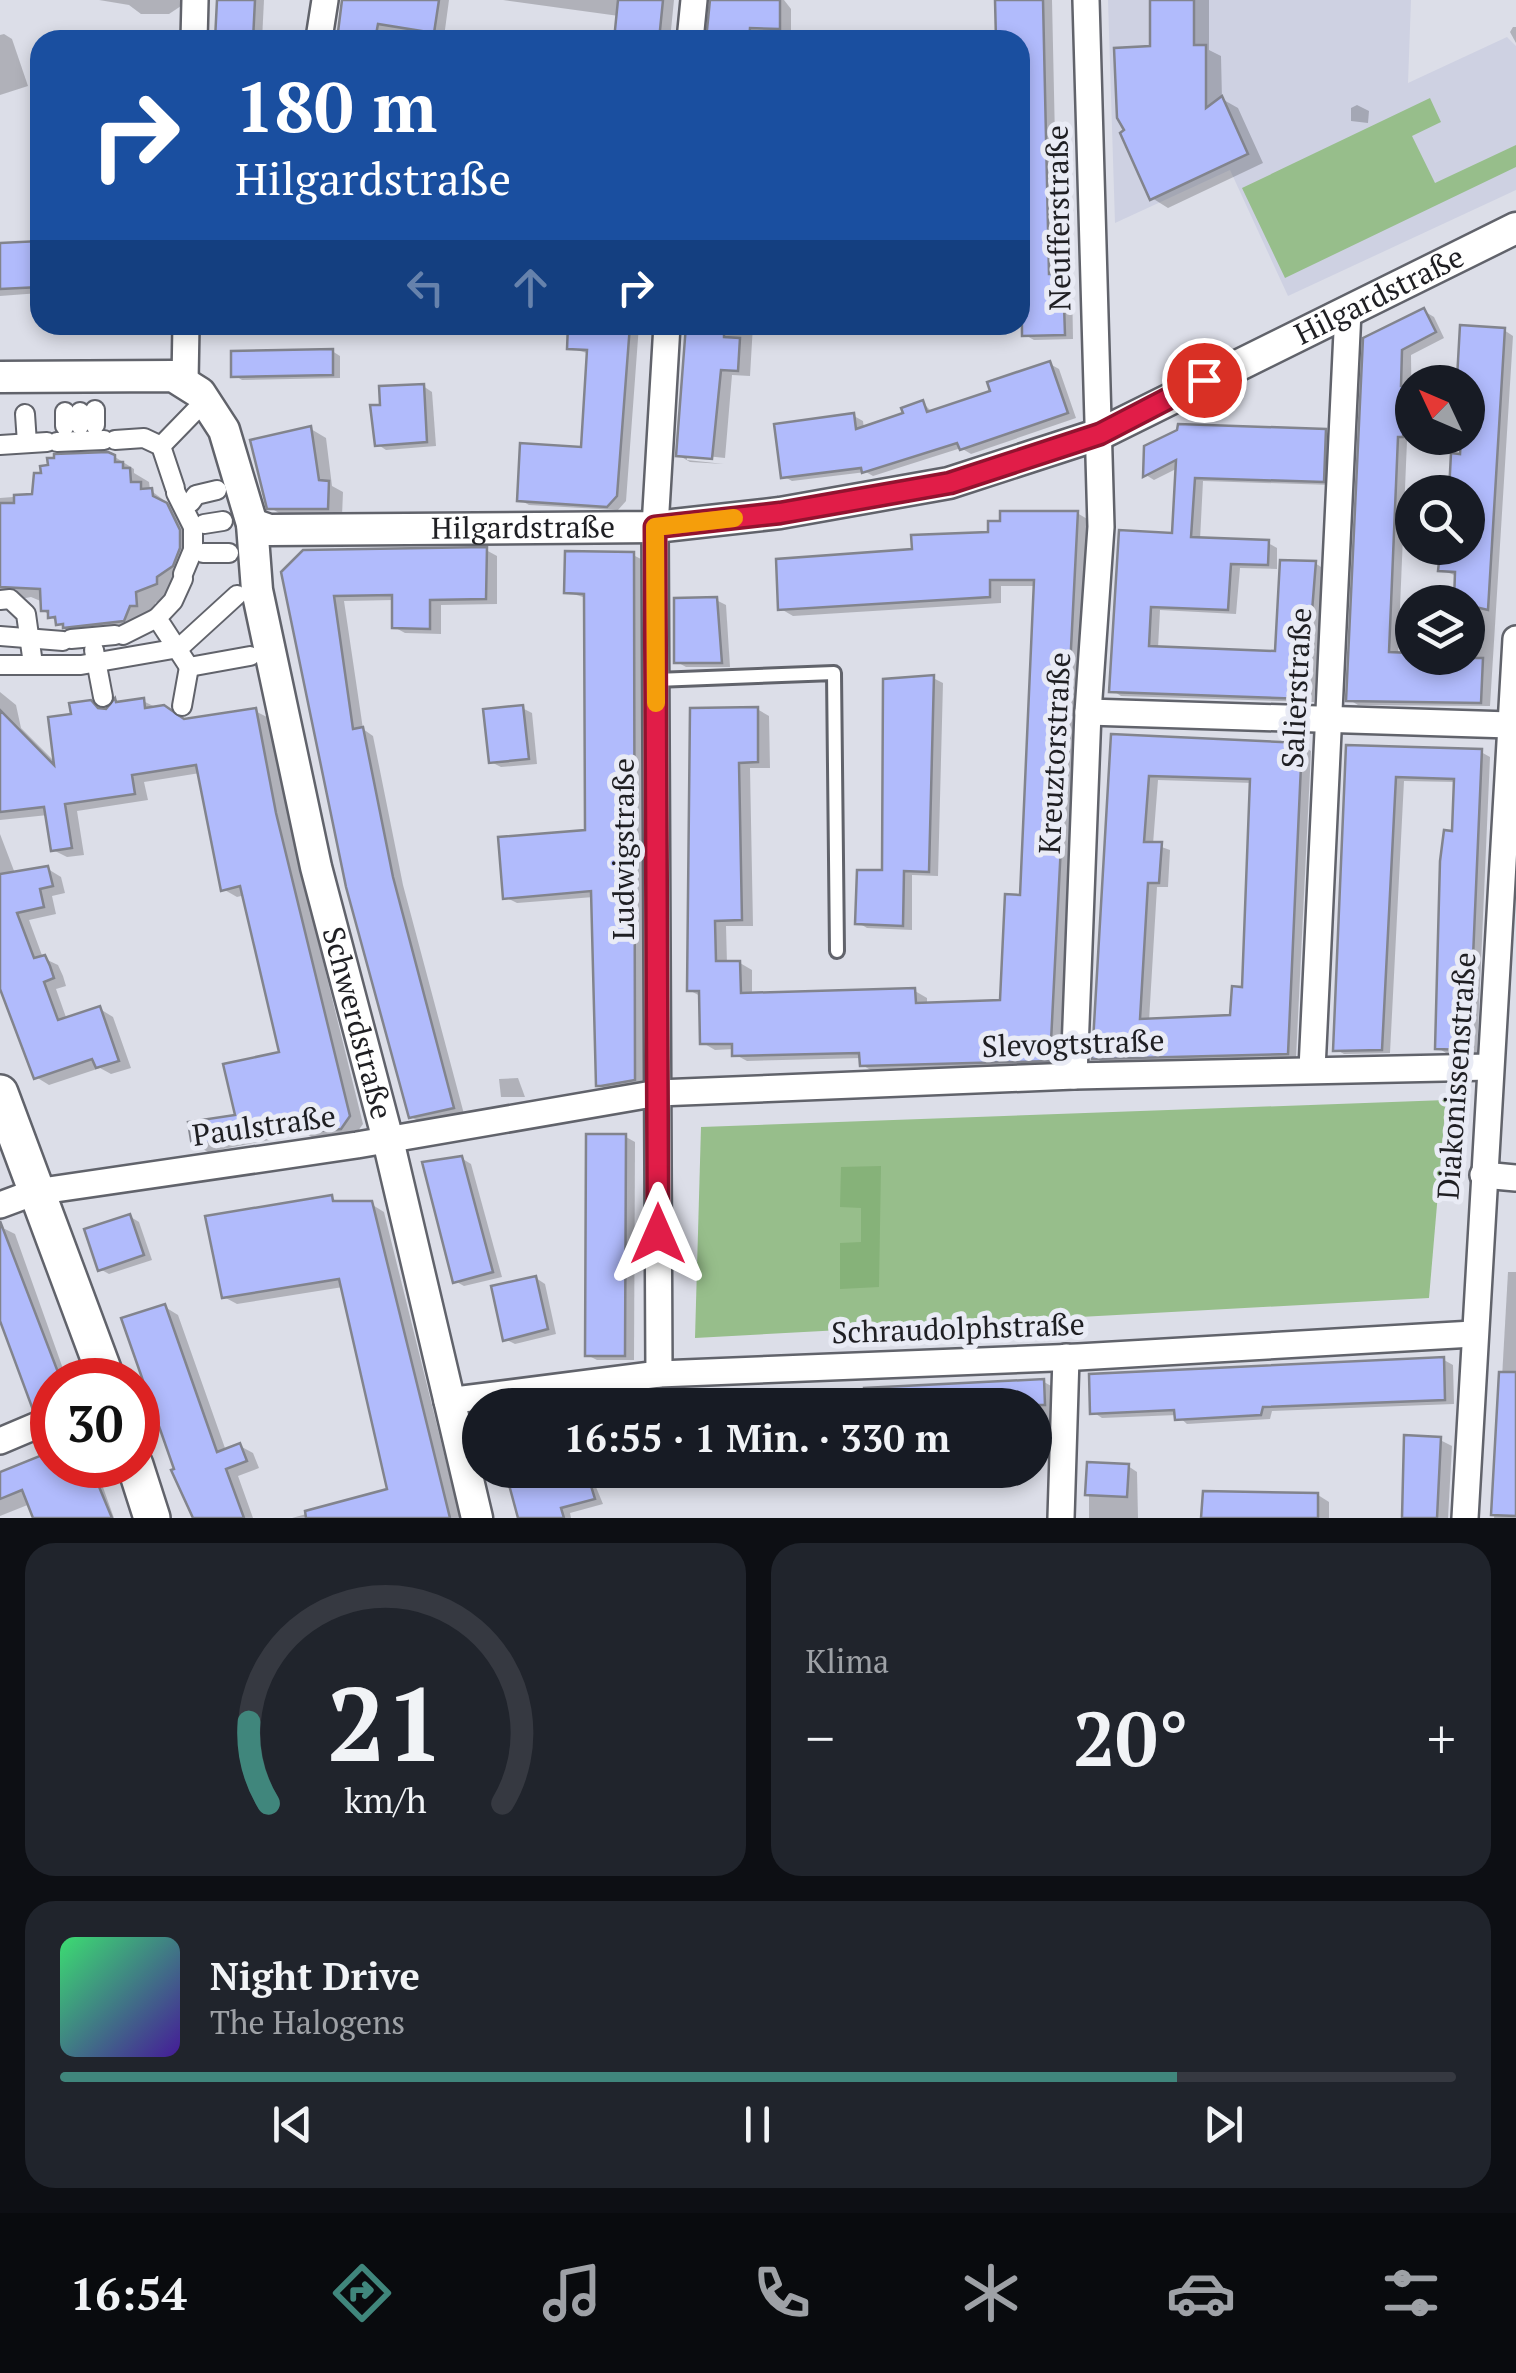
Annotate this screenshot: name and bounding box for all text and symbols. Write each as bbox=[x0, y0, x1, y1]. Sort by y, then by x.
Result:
text: 180 m bbox=[235, 59, 437, 152]
icon: right bbox=[70, 70, 200, 200]
street label: Neufferstraße bbox=[1036, 125, 1080, 311]
text: Hilgardstraße bbox=[235, 148, 511, 208]
street label: Hilgardstraße bbox=[1288, 236, 1470, 354]
icon: left bbox=[398, 260, 453, 315]
icon: ahead bbox=[503, 260, 558, 315]
icon: right bbox=[608, 260, 663, 315]
pin bbox=[1162, 338, 1247, 423]
icon: arrive bbox=[1177, 353, 1232, 408]
north arrow bbox=[1395, 365, 1485, 455]
map controls bbox=[1395, 365, 1485, 675]
button: search bbox=[1395, 475, 1485, 565]
street label: Hilgardstraße bbox=[431, 506, 615, 548]
button: layers bbox=[1395, 585, 1485, 675]
street label: Salierstraße bbox=[1272, 607, 1320, 769]
street label: Kreuztorstraße bbox=[1029, 651, 1079, 855]
street label: Ludwigstraße bbox=[603, 758, 643, 940]
street label: Schwerdstraße bbox=[314, 922, 403, 1124]
street label: Diakonissenstraße bbox=[1427, 951, 1485, 1201]
street label: Slevogtstraße bbox=[981, 1020, 1165, 1066]
street label: Paulstraße bbox=[190, 1095, 338, 1155]
position arrow bbox=[606, 1182, 710, 1286]
street label: Schraudolphstraße bbox=[831, 1304, 1085, 1352]
speed limit sign: 30 bbox=[30, 1358, 160, 1488]
text: 16:55 · 1 Min. · 330 m bbox=[564, 1413, 950, 1463]
text: Klima bbox=[806, 1640, 889, 1682]
text: 21 bbox=[326, 1653, 444, 1791]
text: 20° bbox=[1073, 1688, 1189, 1787]
text: − bbox=[806, 1701, 835, 1774]
text: + bbox=[1427, 1701, 1456, 1774]
text: km/h bbox=[344, 1776, 427, 1823]
text: Night Drive bbox=[210, 1951, 420, 2001]
text: The Halogens bbox=[210, 2001, 405, 2043]
icon: previous bbox=[265, 2097, 320, 2152]
icon: pause bbox=[730, 2097, 785, 2152]
icon: next bbox=[1196, 2097, 1251, 2152]
icon: directions bbox=[327, 2258, 397, 2328]
icon: music bbox=[537, 2258, 607, 2328]
icon: phone bbox=[747, 2258, 817, 2328]
icon: climate bbox=[956, 2258, 1026, 2328]
icon: car bbox=[1166, 2258, 1236, 2328]
icon: filters bbox=[1376, 2258, 1446, 2328]
text: 16:54 bbox=[70, 2263, 187, 2323]

